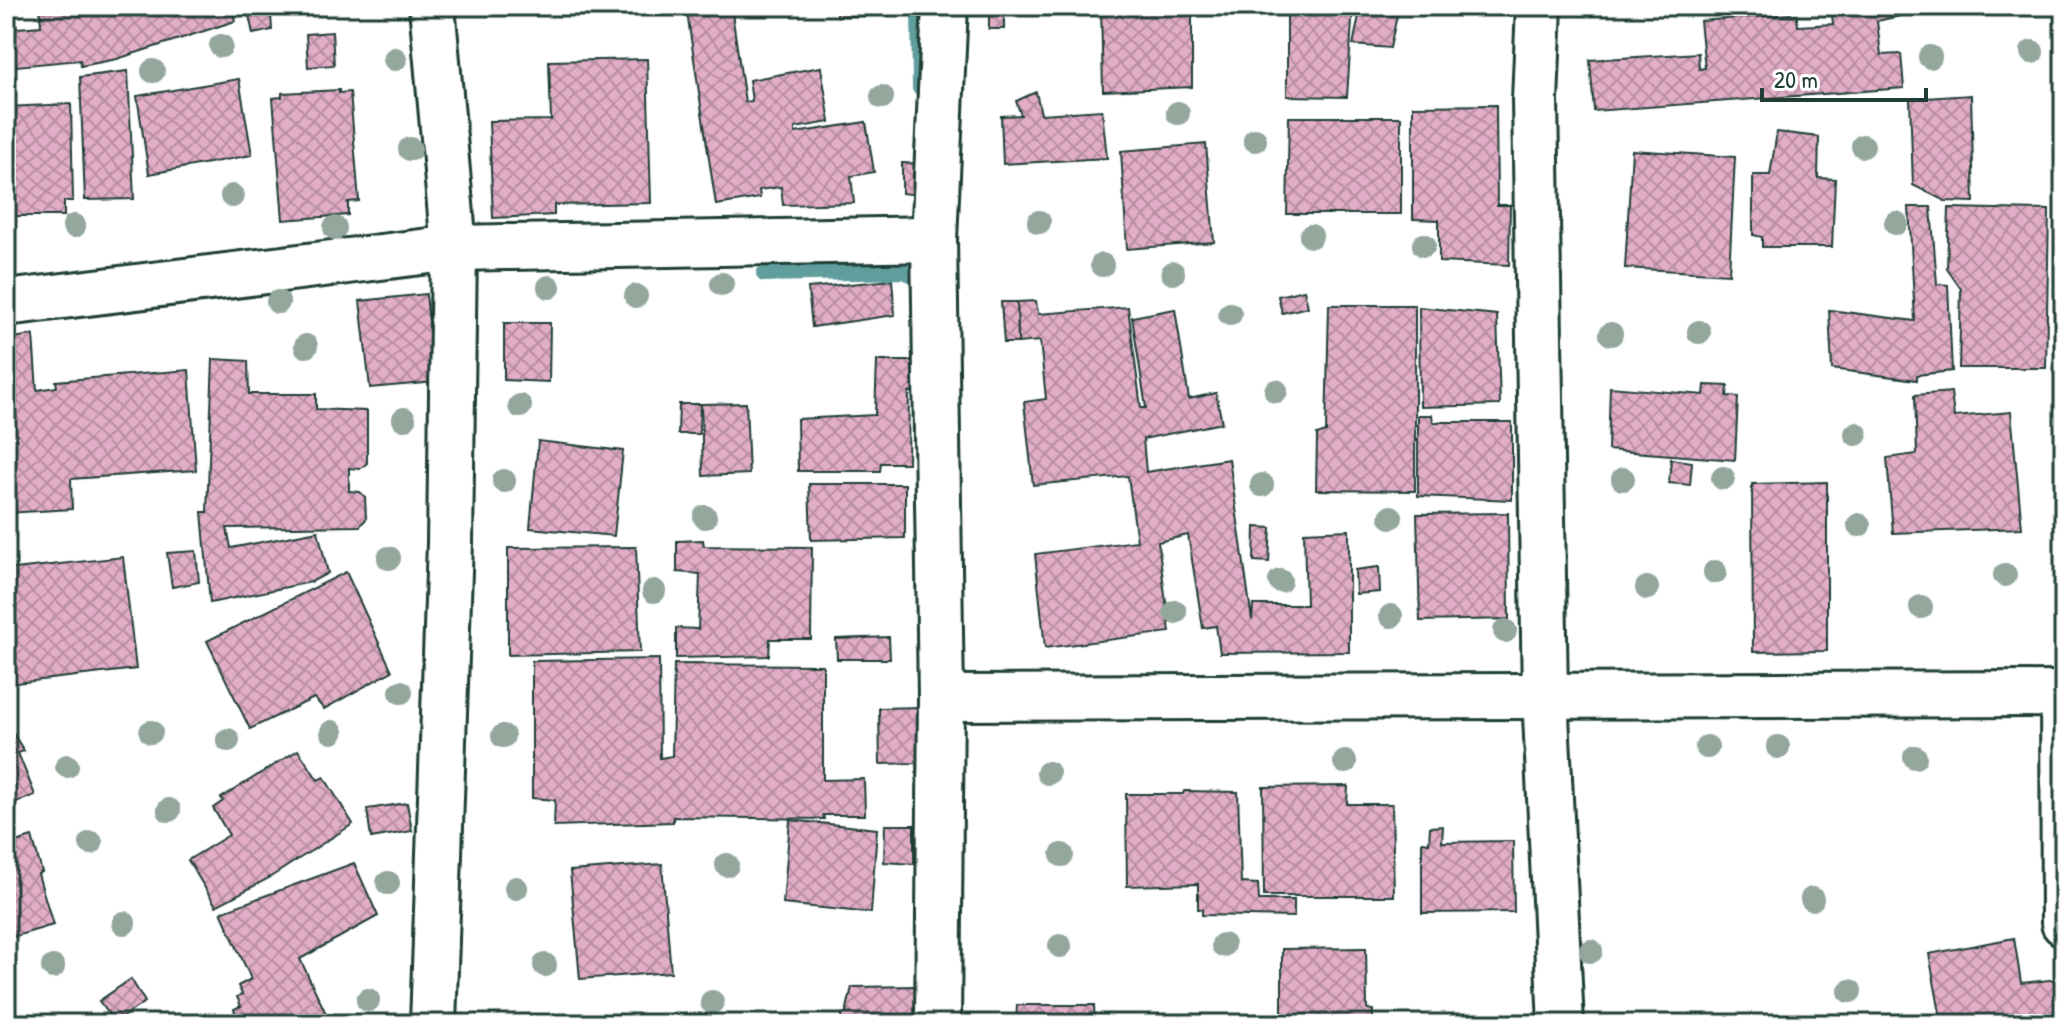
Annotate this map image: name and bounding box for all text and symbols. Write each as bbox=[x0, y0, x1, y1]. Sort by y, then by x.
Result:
scale bar bbox=[1762, 52, 1926, 102]
text: 20 m bbox=[1774, 63, 1818, 95]

